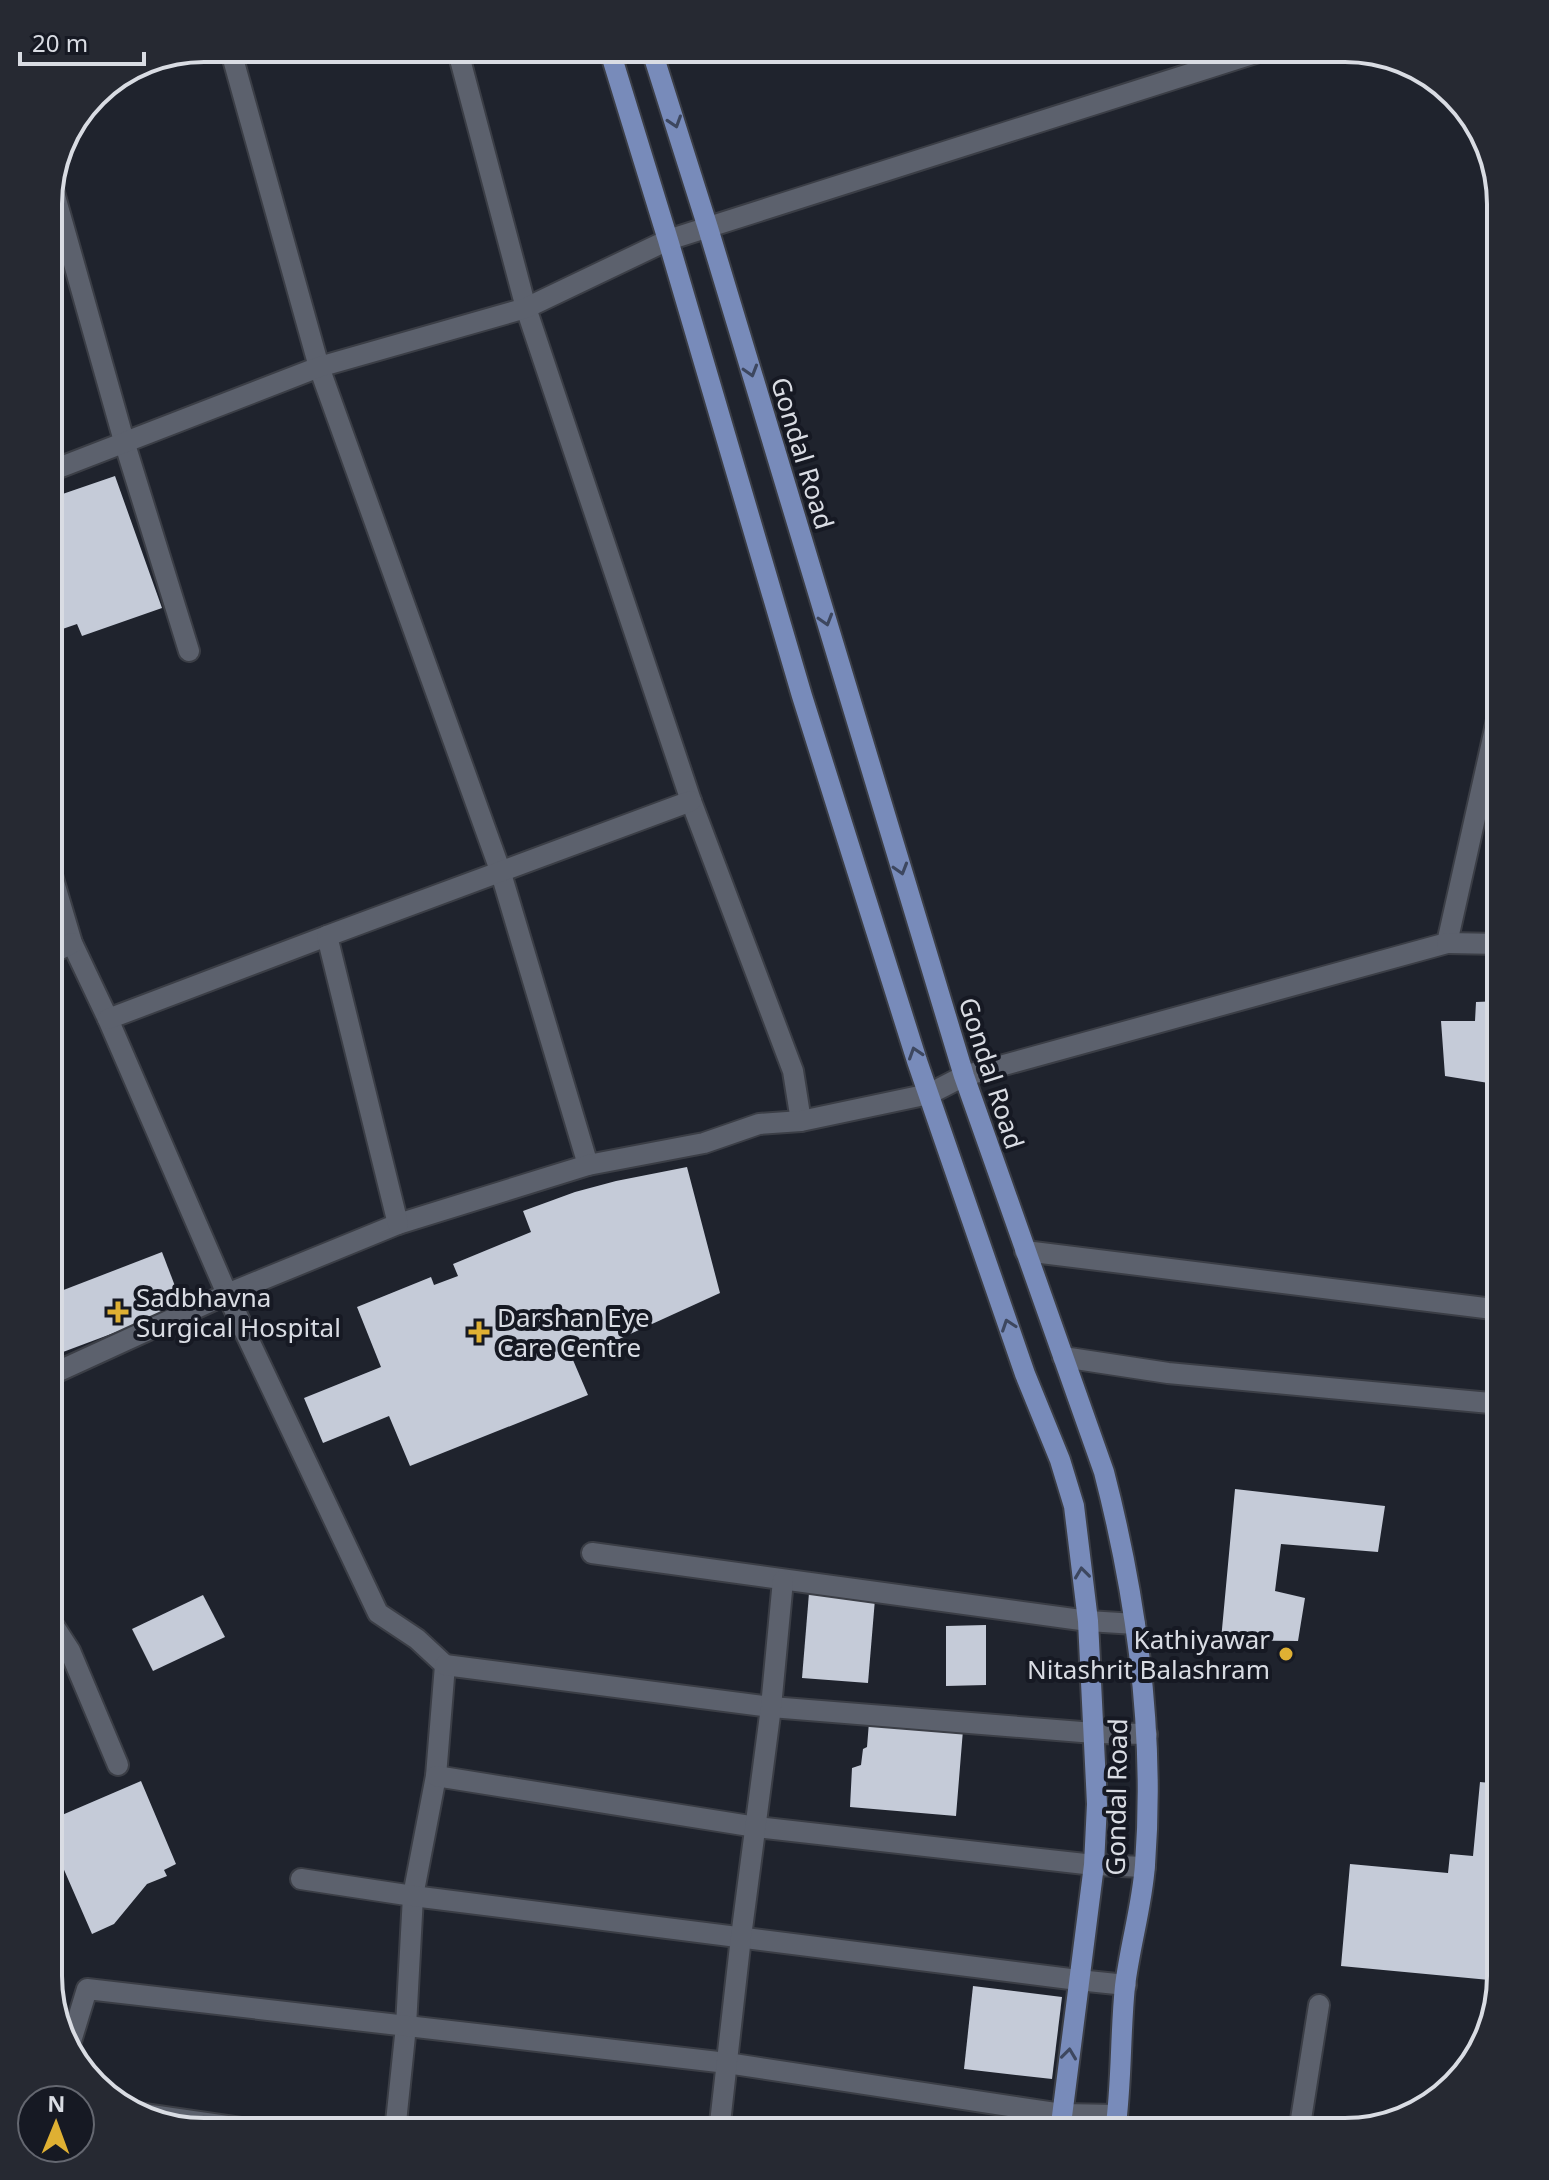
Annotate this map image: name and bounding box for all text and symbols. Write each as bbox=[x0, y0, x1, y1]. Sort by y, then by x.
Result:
scale bar bbox=[20, 16, 144, 66]
text: 20 m bbox=[32, 26, 88, 59]
one-way arrow bbox=[665, 115, 681, 129]
one-way arrow bbox=[742, 363, 758, 377]
street label: Gondal Road bbox=[763, 373, 843, 533]
one-way arrow bbox=[817, 612, 833, 626]
one-way arrow bbox=[892, 861, 908, 875]
street label: Gondal Road bbox=[951, 993, 1033, 1153]
one-way arrow bbox=[908, 1046, 924, 1060]
place label: Sadbhavna Surgical Hospital bbox=[136, 1279, 341, 1345]
place label: Darshan Eye Care Centre bbox=[497, 1299, 650, 1365]
marker: Sadbhavna Surgical Hospital bbox=[107, 1301, 129, 1323]
one-way arrow bbox=[1002, 1319, 1018, 1333]
marker: Darshan Eye Care Centre bbox=[468, 1321, 490, 1343]
one-way arrow bbox=[1074, 1566, 1091, 1579]
place label: Kathiyawar Nitashrit Balashram bbox=[1027, 1621, 1270, 1687]
marker: Kathiyawar Nitashrit Balashram bbox=[1277, 1645, 1295, 1663]
street label: Gondal Road bbox=[1097, 1718, 1135, 1876]
one-way arrow bbox=[1061, 2048, 1078, 2061]
north arrow bbox=[16, 2084, 96, 2164]
text: N bbox=[47, 2088, 66, 2118]

